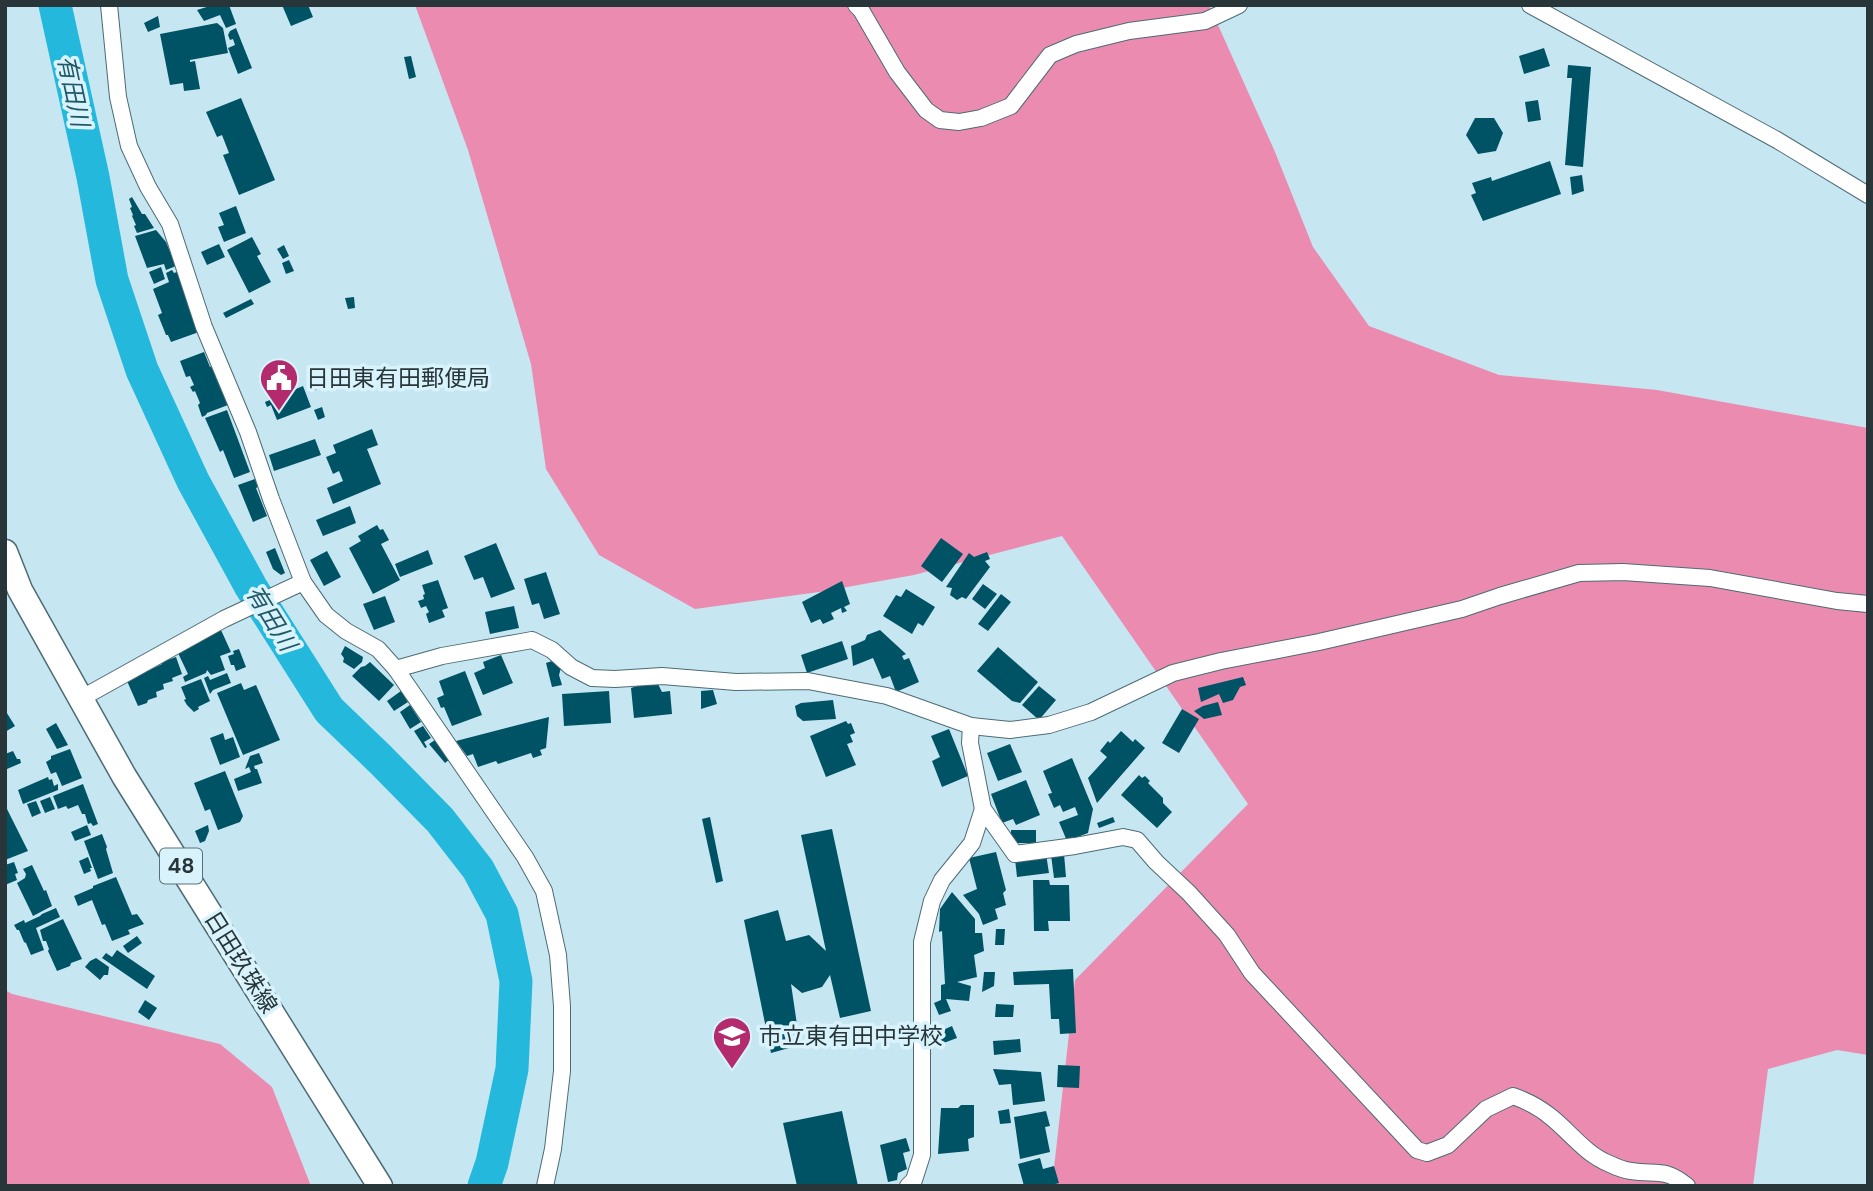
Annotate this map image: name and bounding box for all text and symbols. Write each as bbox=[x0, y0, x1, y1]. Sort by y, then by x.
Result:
water label: 有田川 bbox=[51, 52, 97, 132]
public building icon: 日田東有田郵便局 bbox=[258, 357, 300, 412]
place label: 日田東有田郵便局 bbox=[306, 363, 490, 393]
water label: 有田川 bbox=[239, 579, 305, 659]
road number: 48 bbox=[160, 848, 202, 884]
street label: 日田玖珠線 bbox=[198, 905, 284, 1019]
school or university icon: 市立東有田中学校 bbox=[711, 1015, 753, 1070]
place label: 市立東有田中学校 bbox=[759, 1021, 943, 1051]

